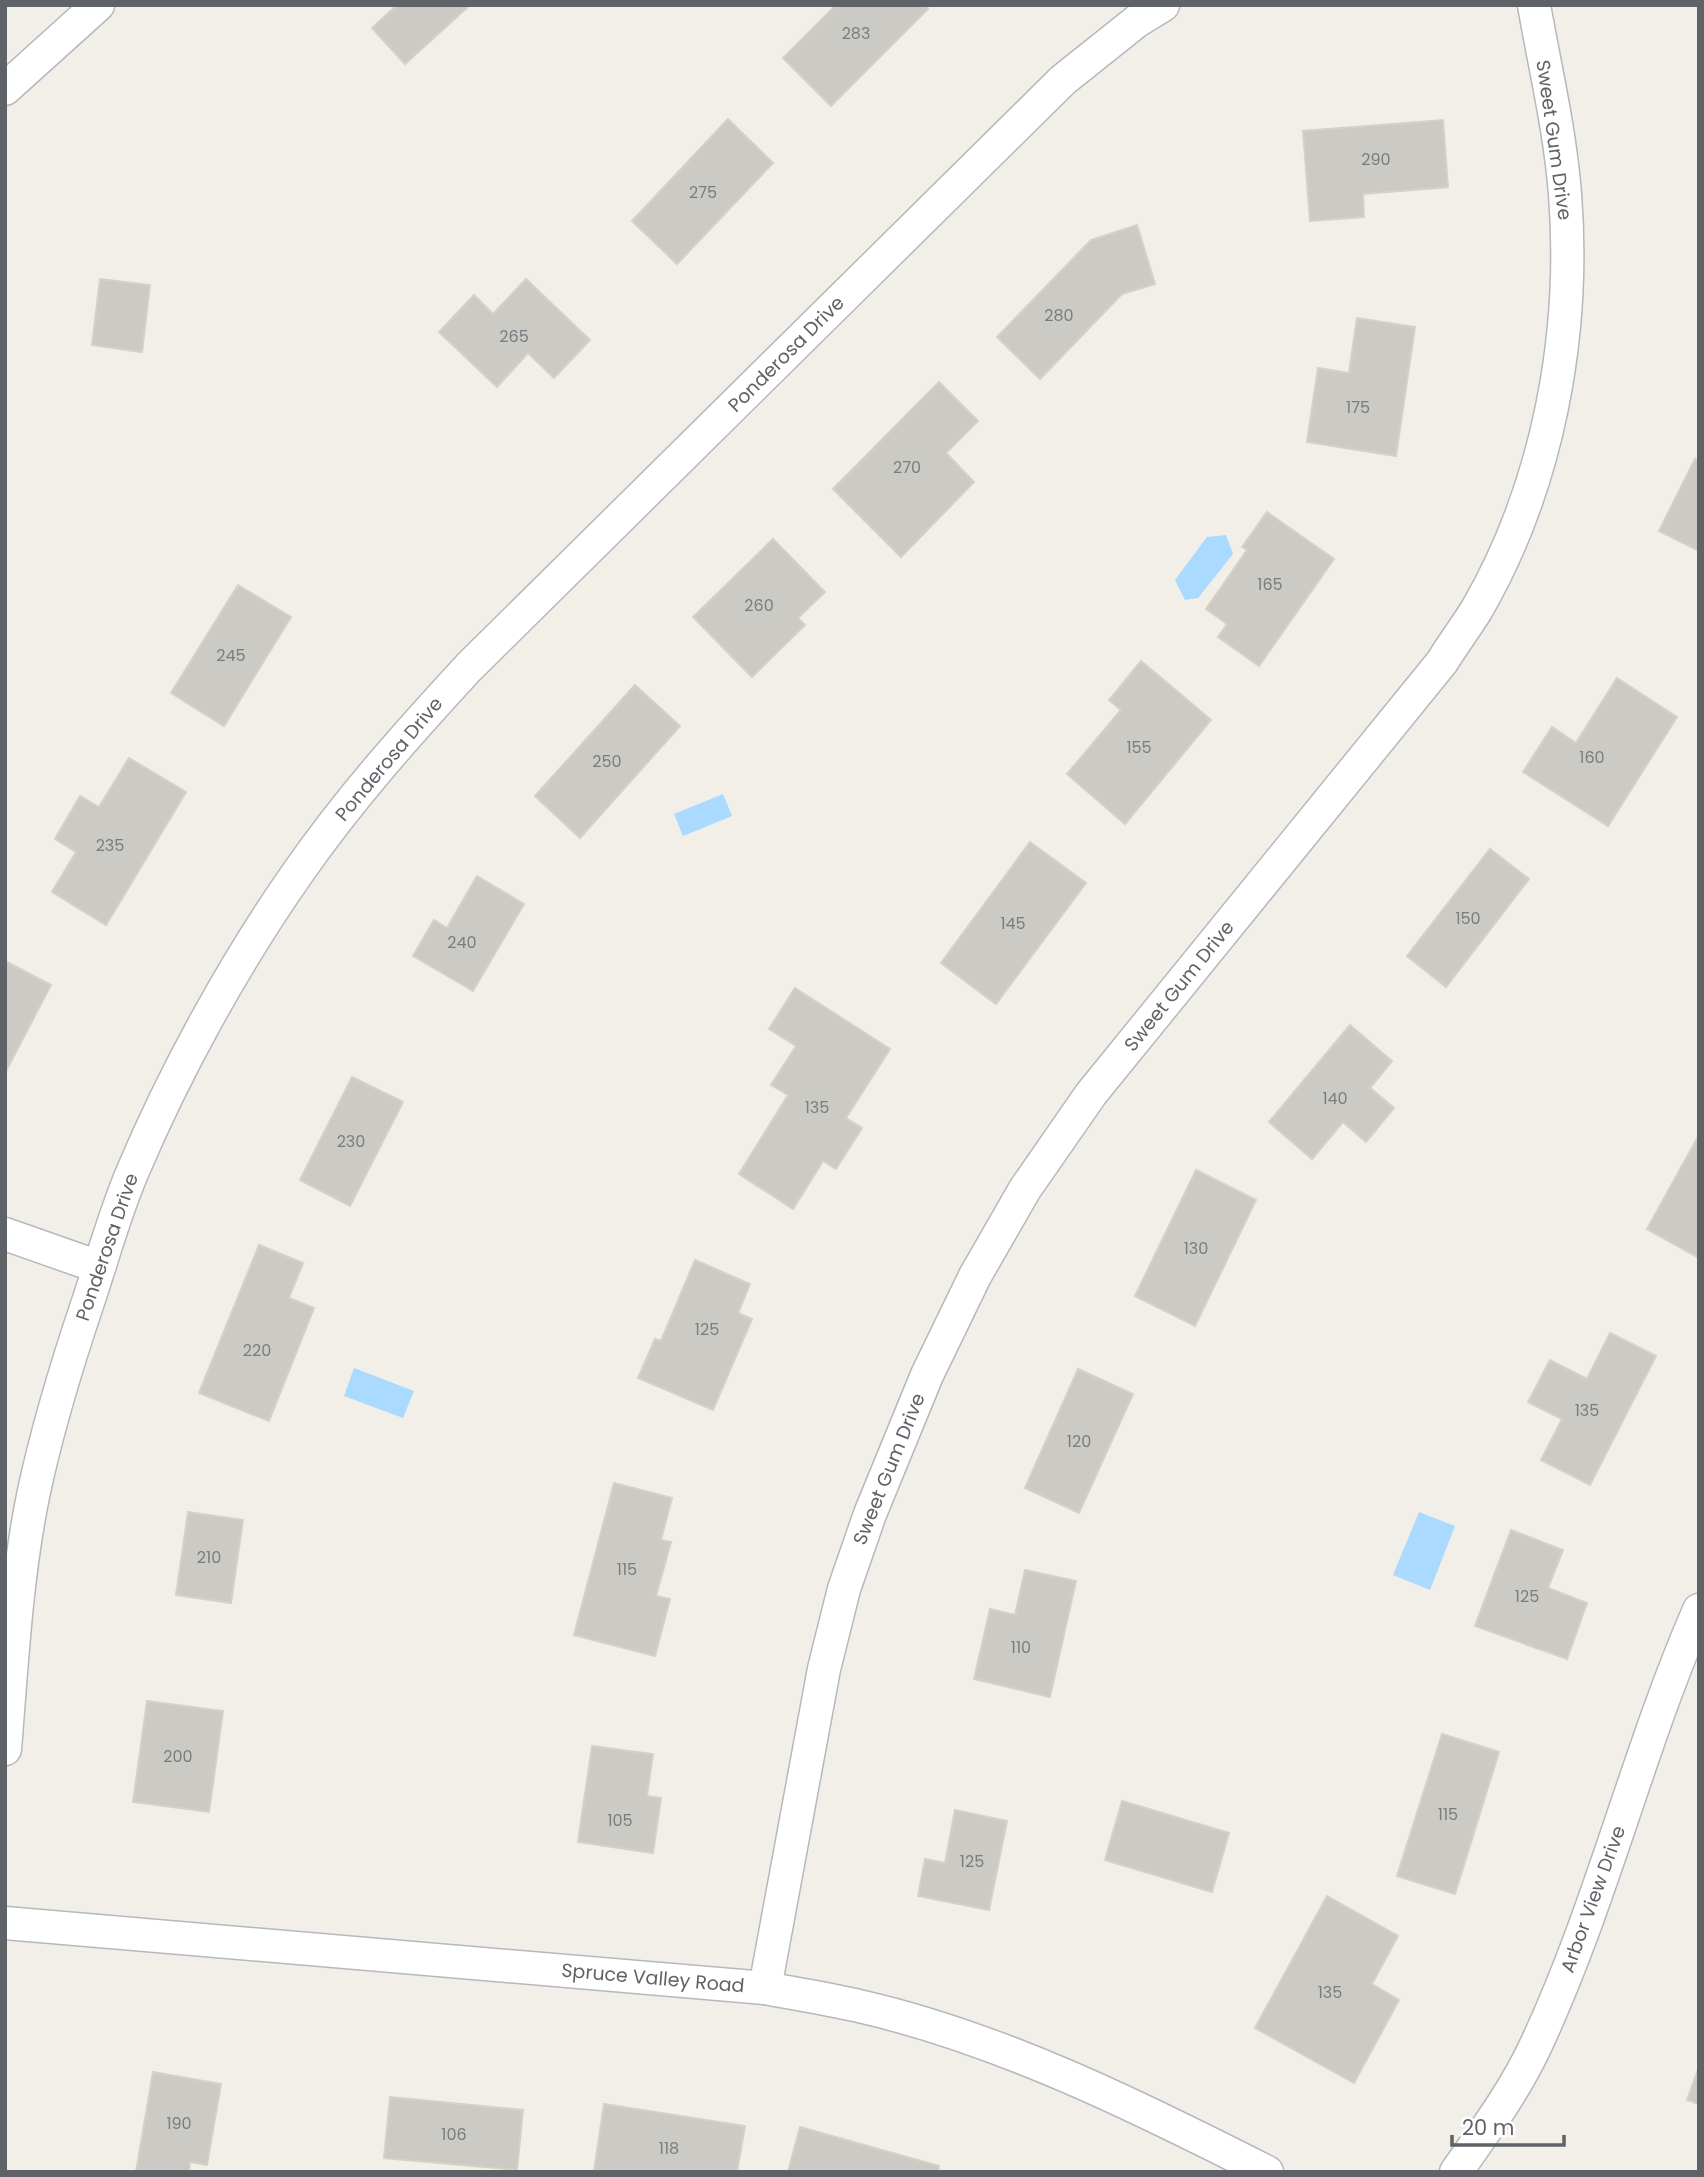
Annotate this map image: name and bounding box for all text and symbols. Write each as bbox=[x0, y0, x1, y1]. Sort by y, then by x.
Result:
house number: 283 bbox=[842, 22, 870, 45]
street label: Sweet Gum Drive bbox=[1529, 58, 1579, 222]
house number: 290 bbox=[1361, 148, 1391, 171]
house number: 275 bbox=[689, 181, 717, 204]
street label: Ponderosa Drive bbox=[722, 290, 850, 418]
house number: 280 bbox=[1044, 304, 1074, 327]
house number: 265 bbox=[499, 325, 529, 348]
house number: 175 bbox=[1346, 396, 1370, 419]
house number: 270 bbox=[893, 456, 921, 479]
house number: 165 bbox=[1257, 573, 1283, 596]
house number: 260 bbox=[744, 594, 774, 617]
house number: 245 bbox=[216, 644, 246, 667]
street label: Ponderosa Drive bbox=[329, 691, 449, 827]
house number: 155 bbox=[1126, 736, 1152, 759]
house number: 160 bbox=[1579, 746, 1605, 769]
house number: 250 bbox=[592, 750, 622, 773]
house number: 235 bbox=[96, 834, 124, 857]
house number: 150 bbox=[1455, 907, 1481, 930]
house number: 145 bbox=[1000, 912, 1026, 935]
street label: Sweet Gum Drive bbox=[1118, 915, 1240, 1057]
house number: 240 bbox=[447, 931, 477, 954]
house number: 140 bbox=[1322, 1087, 1348, 1110]
house number: 135 bbox=[805, 1096, 829, 1119]
house number: 230 bbox=[337, 1130, 365, 1153]
street label: Ponderosa Drive bbox=[69, 1169, 145, 1325]
house number: 130 bbox=[1184, 1237, 1208, 1260]
house number: 125 bbox=[695, 1318, 719, 1341]
house number: 220 bbox=[243, 1339, 271, 1362]
street label: Sweet Gum Drive bbox=[846, 1389, 932, 1549]
house number: 135 bbox=[1575, 1399, 1599, 1422]
house number: 120 bbox=[1067, 1430, 1091, 1453]
house number: 210 bbox=[197, 1546, 221, 1569]
house number: 115 bbox=[617, 1558, 637, 1581]
house number: 125 bbox=[1515, 1585, 1539, 1608]
house number: 110 bbox=[1011, 1636, 1031, 1659]
house number: 200 bbox=[163, 1745, 193, 1768]
house number: 115 bbox=[1438, 1803, 1458, 1826]
house number: 105 bbox=[607, 1809, 633, 1832]
street label: Arbor View Drive bbox=[1554, 1822, 1632, 1976]
house number: 125 bbox=[960, 1850, 984, 1873]
street label: Spruce Valley Road bbox=[560, 1957, 746, 1999]
house number: 135 bbox=[1318, 1981, 1342, 2004]
scale bar bbox=[1452, 2104, 1564, 2148]
house number: 190 bbox=[166, 2112, 192, 2135]
text: 20 m bbox=[1462, 2113, 1515, 2142]
house number: 106 bbox=[441, 2123, 467, 2146]
house number: 118 bbox=[659, 2137, 679, 2160]

